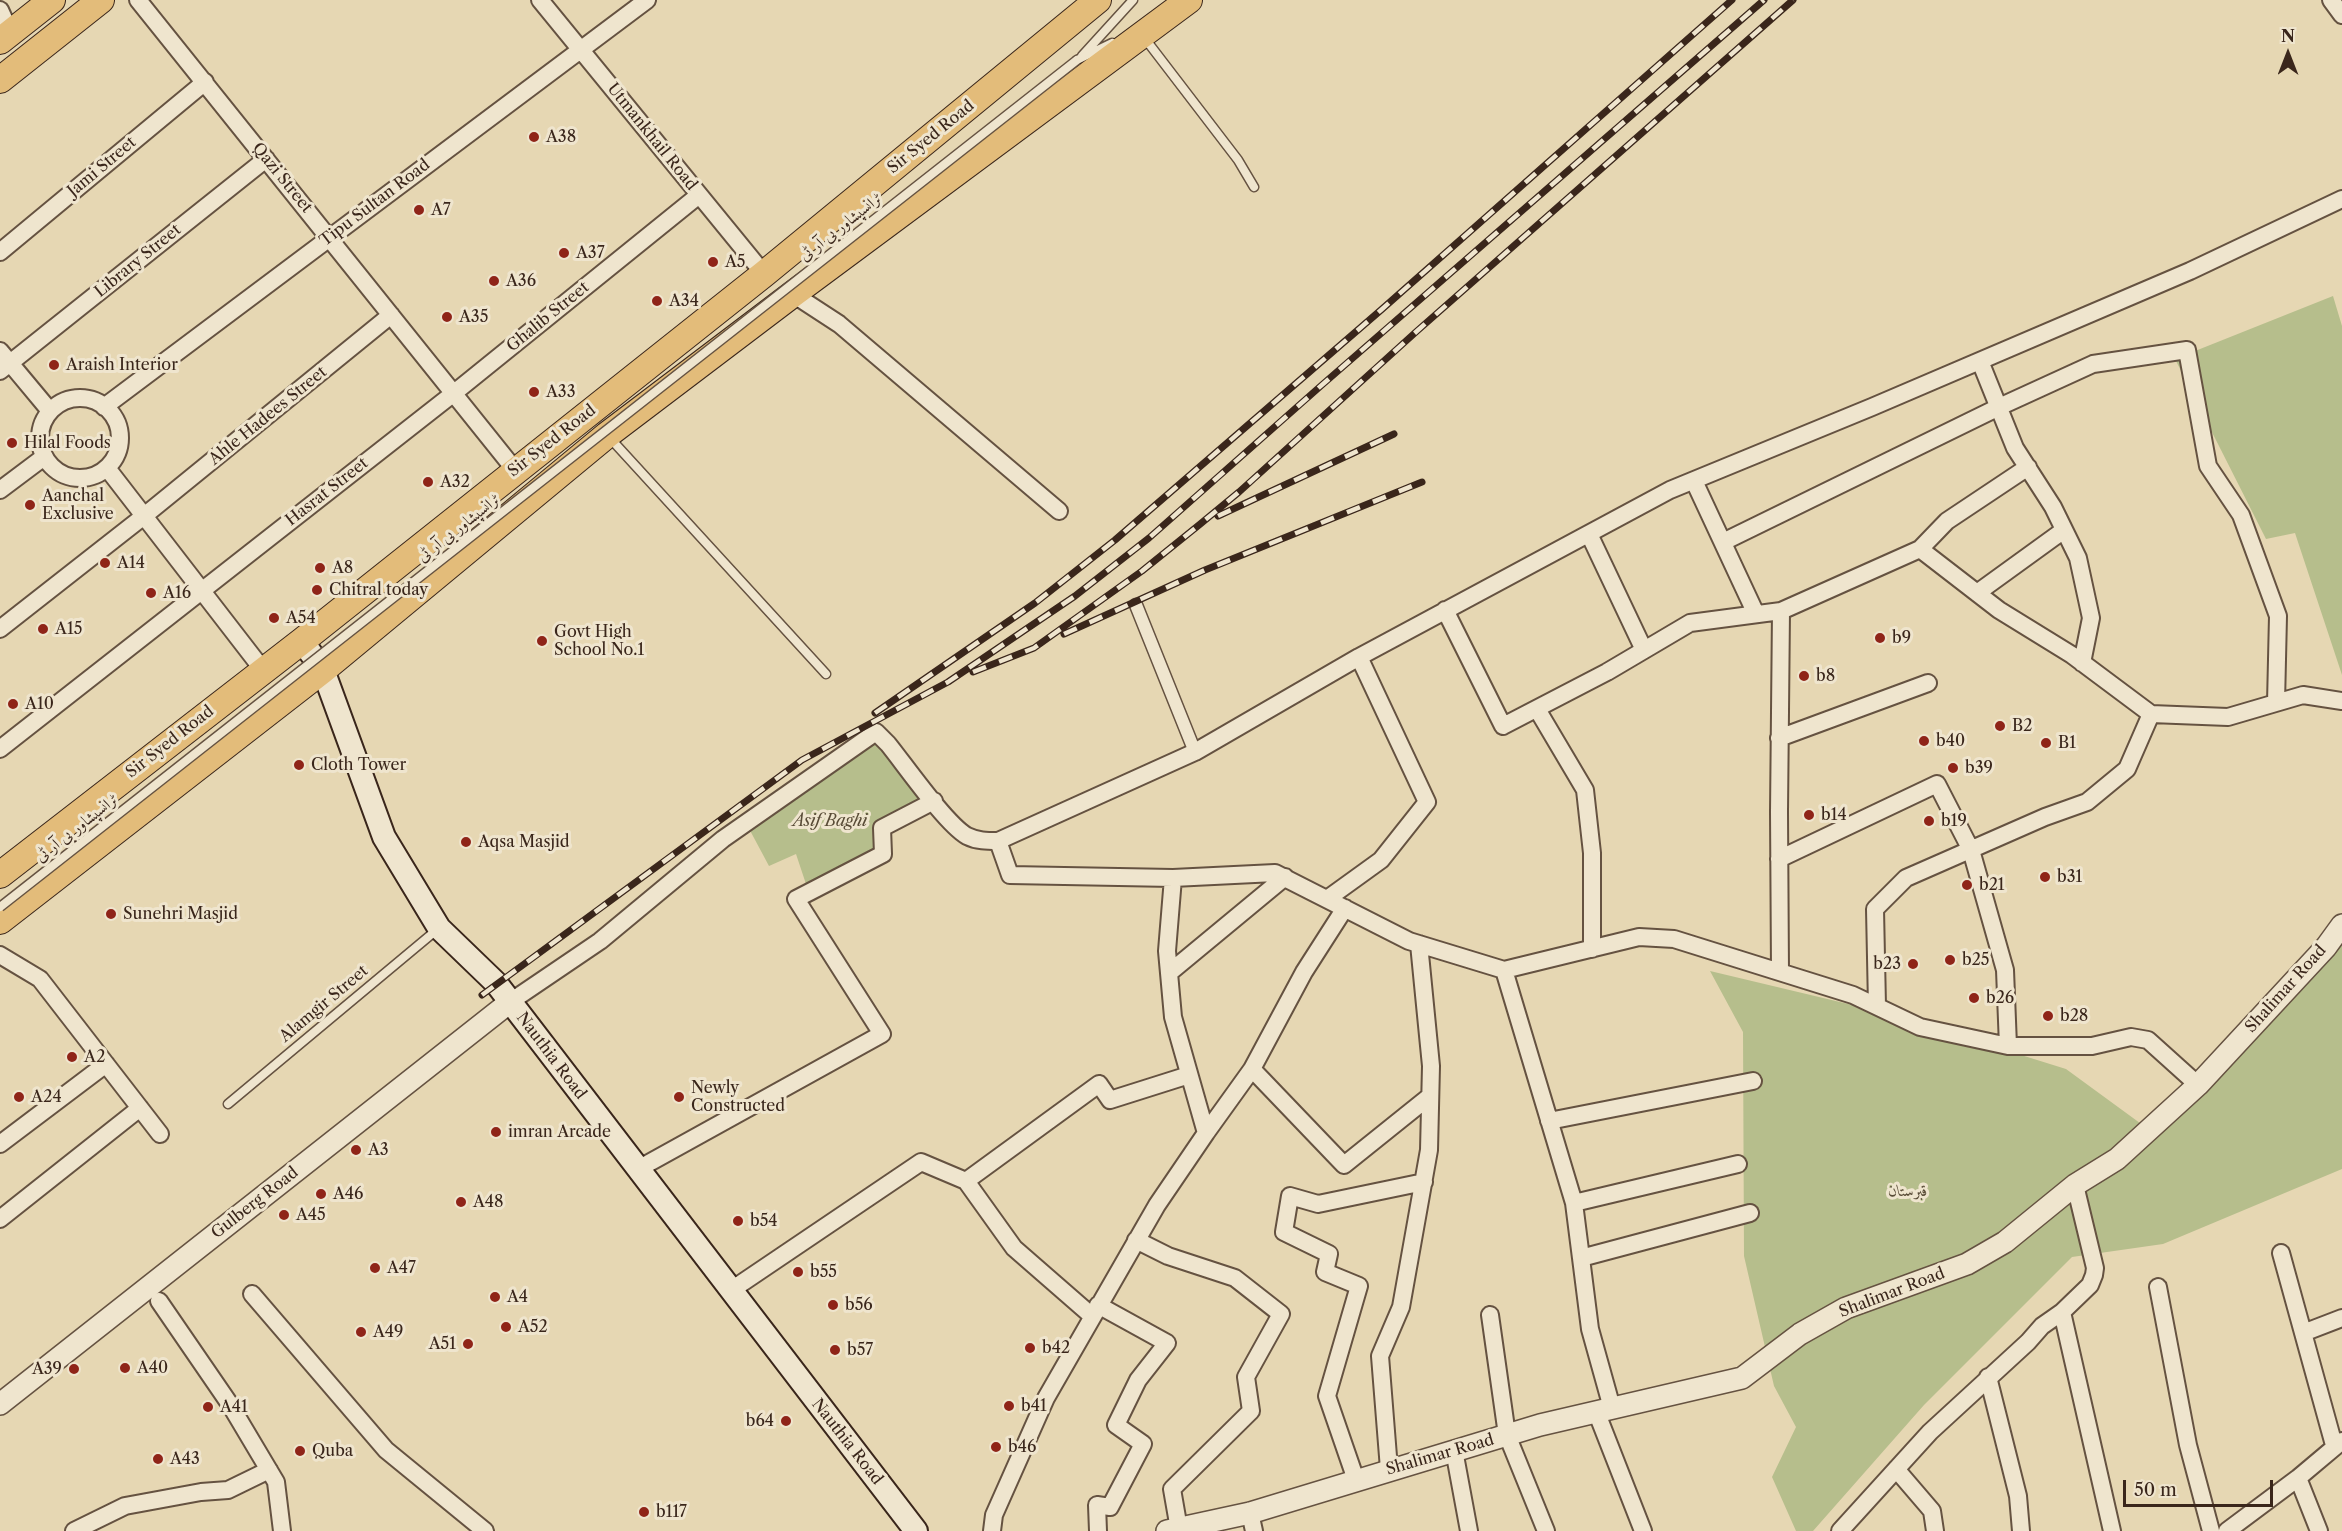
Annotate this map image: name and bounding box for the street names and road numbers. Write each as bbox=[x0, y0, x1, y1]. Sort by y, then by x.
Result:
street label: Utmankhail Road bbox=[603, 80, 701, 194]
street label: Sir Syed Road bbox=[884, 96, 978, 178]
street label: Jami Street bbox=[64, 133, 140, 201]
street label: Qazi Street bbox=[248, 139, 316, 217]
street label: Tipu Sultan Road bbox=[316, 155, 434, 251]
street label: ٹرانسپشاور بی آر ٹی bbox=[796, 189, 886, 265]
street label: Library Street bbox=[91, 220, 185, 302]
street label: Ghalib Street bbox=[503, 278, 593, 356]
street label: Ahle Hadees Street bbox=[205, 363, 331, 469]
street label: Sir Syed Road bbox=[504, 401, 600, 481]
street label: Hasrat Street bbox=[282, 454, 372, 530]
street label: ٹرانسپشاور بی آر ٹی bbox=[414, 490, 504, 566]
street label: Sir Syed Road bbox=[122, 702, 218, 782]
street label: ٹرانسپشاور بی آر ٹی bbox=[32, 790, 122, 866]
street label: Shalimar Road bbox=[2242, 941, 2330, 1037]
street label: Alamgir Street bbox=[276, 961, 372, 1047]
street label: Nauthia Road bbox=[512, 1009, 590, 1103]
street label: Gulberg Road bbox=[208, 1163, 302, 1243]
street label: Shalimar Road bbox=[1836, 1264, 1948, 1322]
street label: Nauthia Road bbox=[807, 1395, 887, 1489]
street label: Shalimar Road bbox=[1384, 1430, 1496, 1480]

